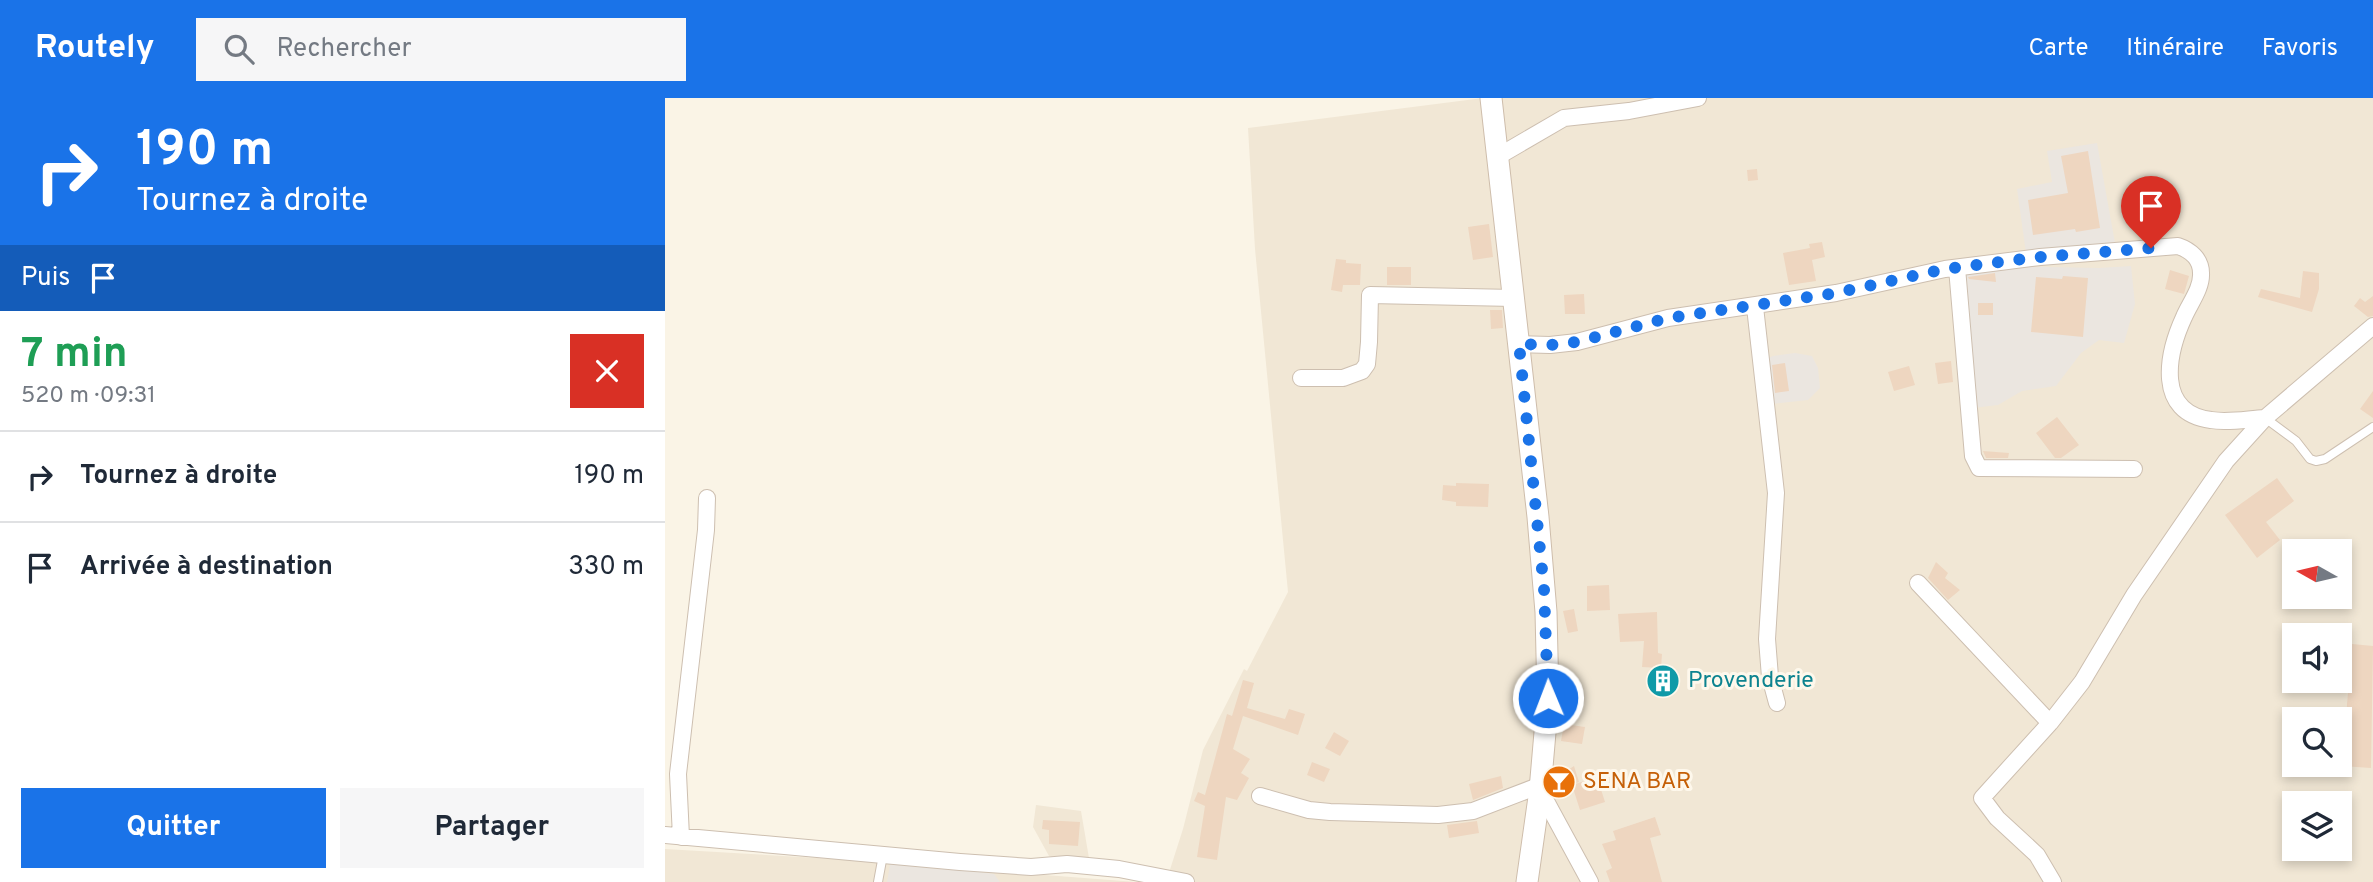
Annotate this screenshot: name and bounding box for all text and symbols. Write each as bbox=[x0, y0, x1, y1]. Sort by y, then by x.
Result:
search box bbox=[196, 18, 686, 81]
text: Routely bbox=[35, 28, 154, 70]
icon: search bbox=[220, 30, 258, 68]
text: Rechercher bbox=[276, 33, 412, 66]
text: Carte bbox=[2028, 34, 2088, 64]
text: Itinéraire bbox=[2126, 34, 2224, 64]
text: Favoris bbox=[2262, 34, 2338, 64]
text: 190 m bbox=[136, 121, 273, 183]
icon: right bbox=[21, 126, 112, 217]
pin bbox=[2121, 176, 2181, 248]
text: Tournez à droite bbox=[136, 182, 368, 222]
icon: arrive bbox=[2132, 187, 2170, 225]
icon: arrive bbox=[84, 259, 122, 297]
text: Puis bbox=[21, 262, 70, 295]
text: 7 min bbox=[21, 329, 128, 382]
button: close bbox=[570, 334, 644, 408]
text: 520 m · 09:31 bbox=[21, 382, 156, 411]
icon: right bbox=[21, 458, 59, 496]
text: Tournez à droite bbox=[80, 460, 277, 493]
text: 190 m bbox=[574, 460, 644, 493]
north arrow bbox=[2282, 539, 2352, 609]
map controls bbox=[2282, 539, 2352, 861]
icon: arrive bbox=[21, 549, 59, 587]
text: Arrivée à destination bbox=[80, 551, 333, 584]
text: 330 m bbox=[568, 551, 644, 584]
button: sound bbox=[2282, 623, 2352, 693]
position arrow bbox=[1511, 661, 1585, 735]
building icon: Provenderie bbox=[1644, 662, 1682, 700]
place label: Provenderie bbox=[1688, 667, 1814, 696]
button: search bbox=[2282, 707, 2352, 777]
bar icon: SENA BAR bbox=[1540, 763, 1578, 801]
place label: SENA BAR bbox=[1583, 768, 1691, 797]
button: Quitter bbox=[21, 788, 326, 868]
button: Partager bbox=[340, 788, 644, 868]
button: layers bbox=[2282, 791, 2352, 861]

